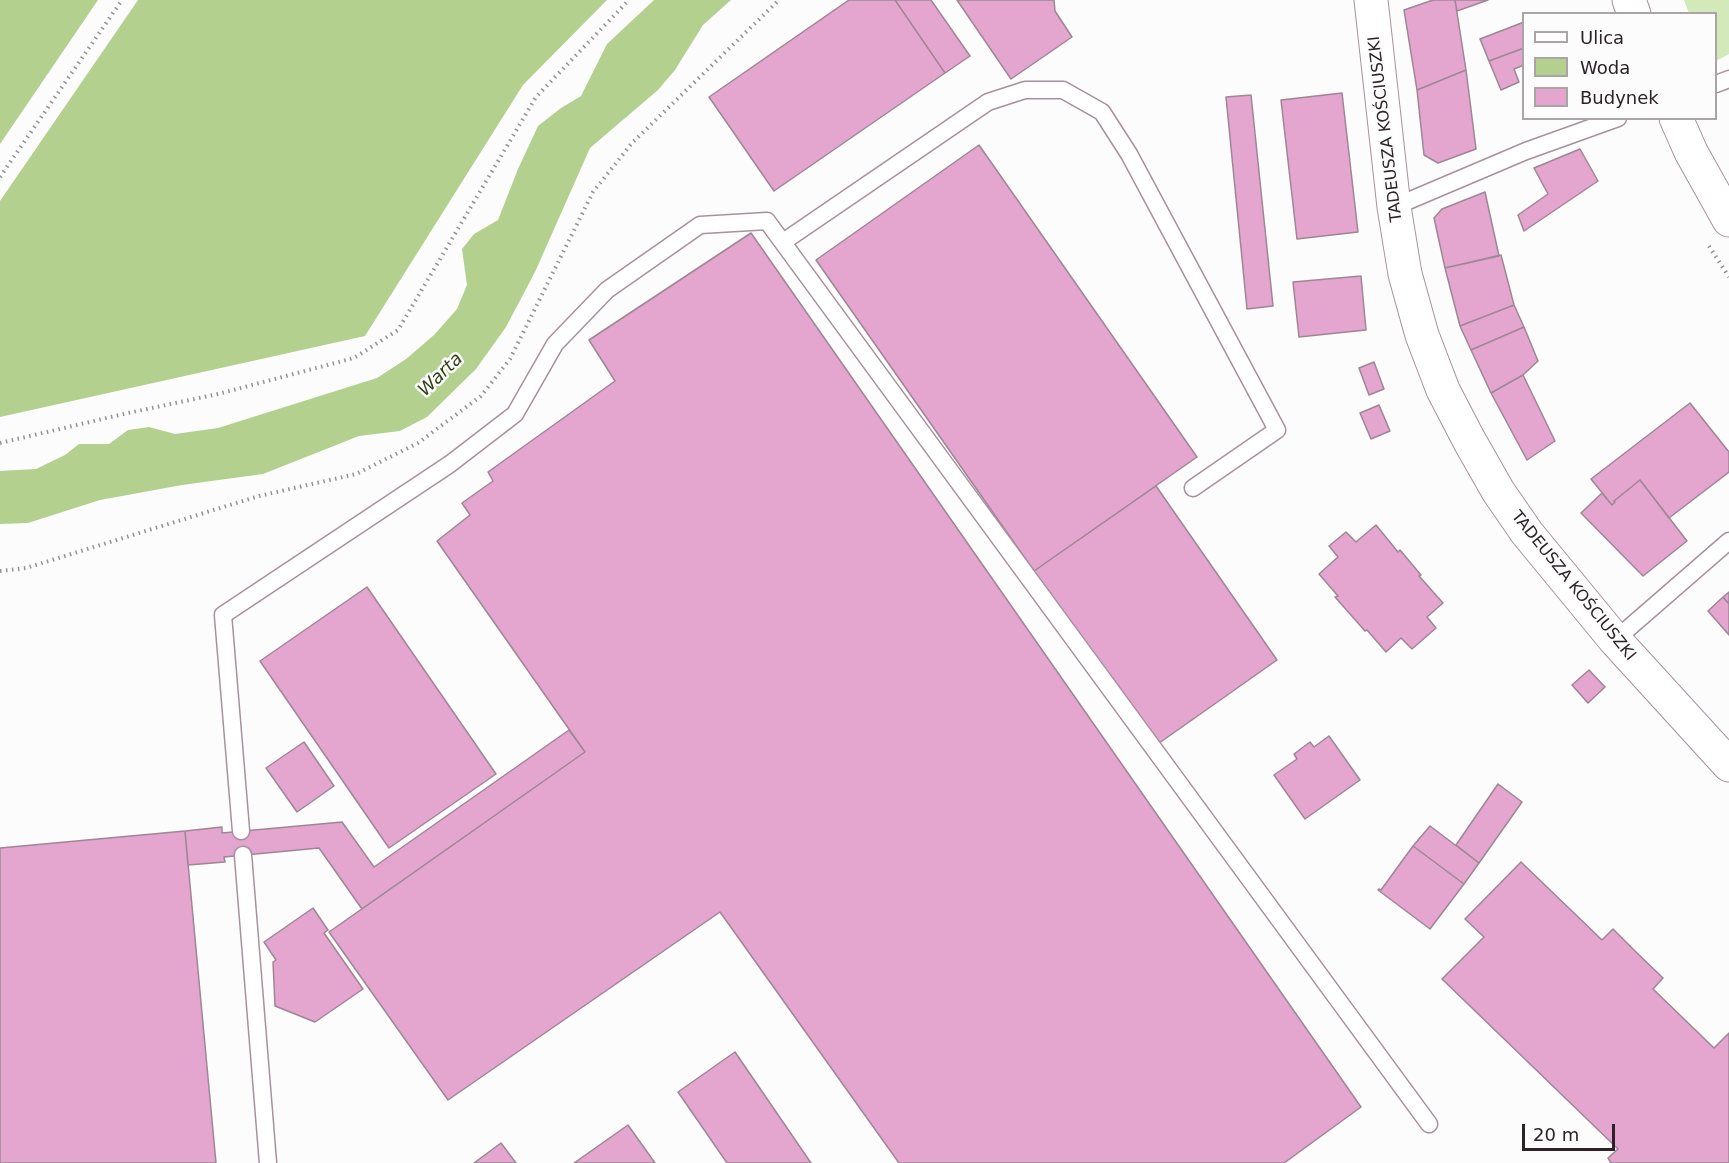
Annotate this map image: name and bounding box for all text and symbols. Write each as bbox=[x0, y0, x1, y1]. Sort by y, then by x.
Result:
legend bbox=[1522, 12, 1717, 120]
text: Ulica bbox=[1580, 27, 1624, 48]
street label: TADEUSZA KOŚCIUSZKI bbox=[1365, 35, 1407, 223]
text: Woda bbox=[1580, 57, 1630, 78]
text: Budynek bbox=[1580, 87, 1659, 108]
water label: Warta bbox=[414, 349, 468, 401]
street label: TADEUSZA KOŚCIUSZKI bbox=[1507, 507, 1639, 665]
scale bar bbox=[1525, 1112, 1618, 1150]
text: 20 m bbox=[1533, 1124, 1579, 1145]

